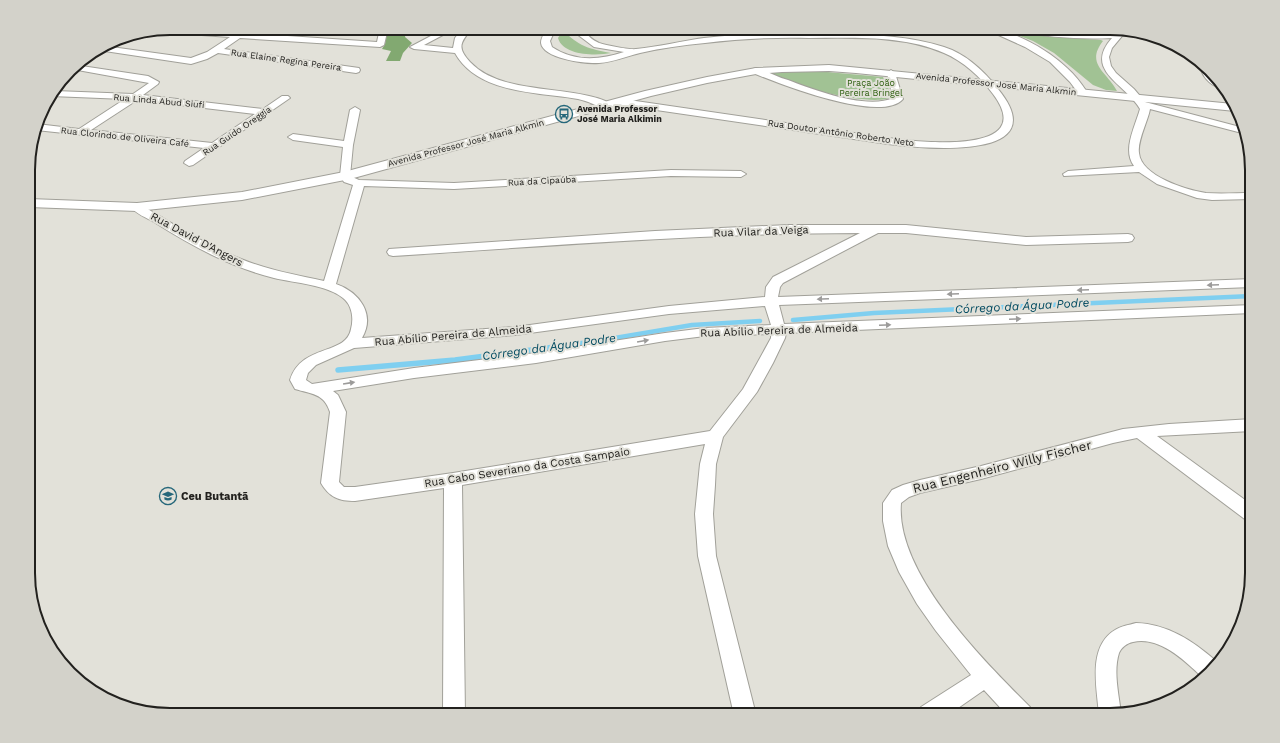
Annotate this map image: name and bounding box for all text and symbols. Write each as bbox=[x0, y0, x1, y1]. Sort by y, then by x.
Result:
street label: Rua Elaine Regina Pereira bbox=[230, 47, 342, 73]
street label: Avenida Professor José Maria Alkmin bbox=[915, 71, 1077, 97]
park label: Praça João Pereira Bringel bbox=[839, 78, 903, 98]
street label: Rua Linda Abud Siufi bbox=[113, 92, 205, 110]
street label: Rua Guido Oreggia bbox=[201, 104, 273, 158]
bus stop icon: Avenida Professor José Maria Alkimin bbox=[554, 104, 574, 124]
place label: Avenida Professor José Maria Alkimin bbox=[577, 104, 662, 124]
street label: Avenida Professor José Maria Alkmin bbox=[387, 117, 545, 169]
street label: Rua Doutor Antônio Roberto Neto bbox=[767, 118, 915, 148]
street label: Rua Clorindo de Oliveira Café bbox=[60, 125, 190, 149]
street label: Rua da Cipaúba bbox=[507, 174, 577, 188]
street label: Rua David D'Angers bbox=[148, 210, 245, 269]
street label: Rua Vilar da Veiga bbox=[713, 223, 809, 240]
one-way arrow bbox=[1206, 282, 1219, 288]
one-way arrow bbox=[1077, 286, 1089, 293]
one-way arrow bbox=[947, 291, 959, 298]
water label: Córrego da Água Podre bbox=[954, 295, 1090, 317]
one-way arrow bbox=[816, 296, 829, 302]
one-way arrow bbox=[1009, 316, 1021, 323]
street label: Rua Abílio Pereira de Almeida bbox=[700, 321, 858, 340]
street label: Rua Abílio Pereira de Almeida bbox=[374, 322, 532, 349]
one-way arrow bbox=[879, 322, 891, 329]
water label: Córrego da Água Podre bbox=[481, 331, 617, 363]
one-way arrow bbox=[637, 337, 650, 343]
one-way arrow bbox=[342, 380, 355, 386]
street label: Rua Engenheiro Willy Fischer bbox=[911, 437, 1093, 496]
street label: Rua Cabo Severiano da Costa Sampaio bbox=[423, 445, 631, 490]
school or university icon: Ceu Butantã bbox=[158, 486, 178, 506]
place label: Ceu Butantã bbox=[181, 490, 249, 503]

